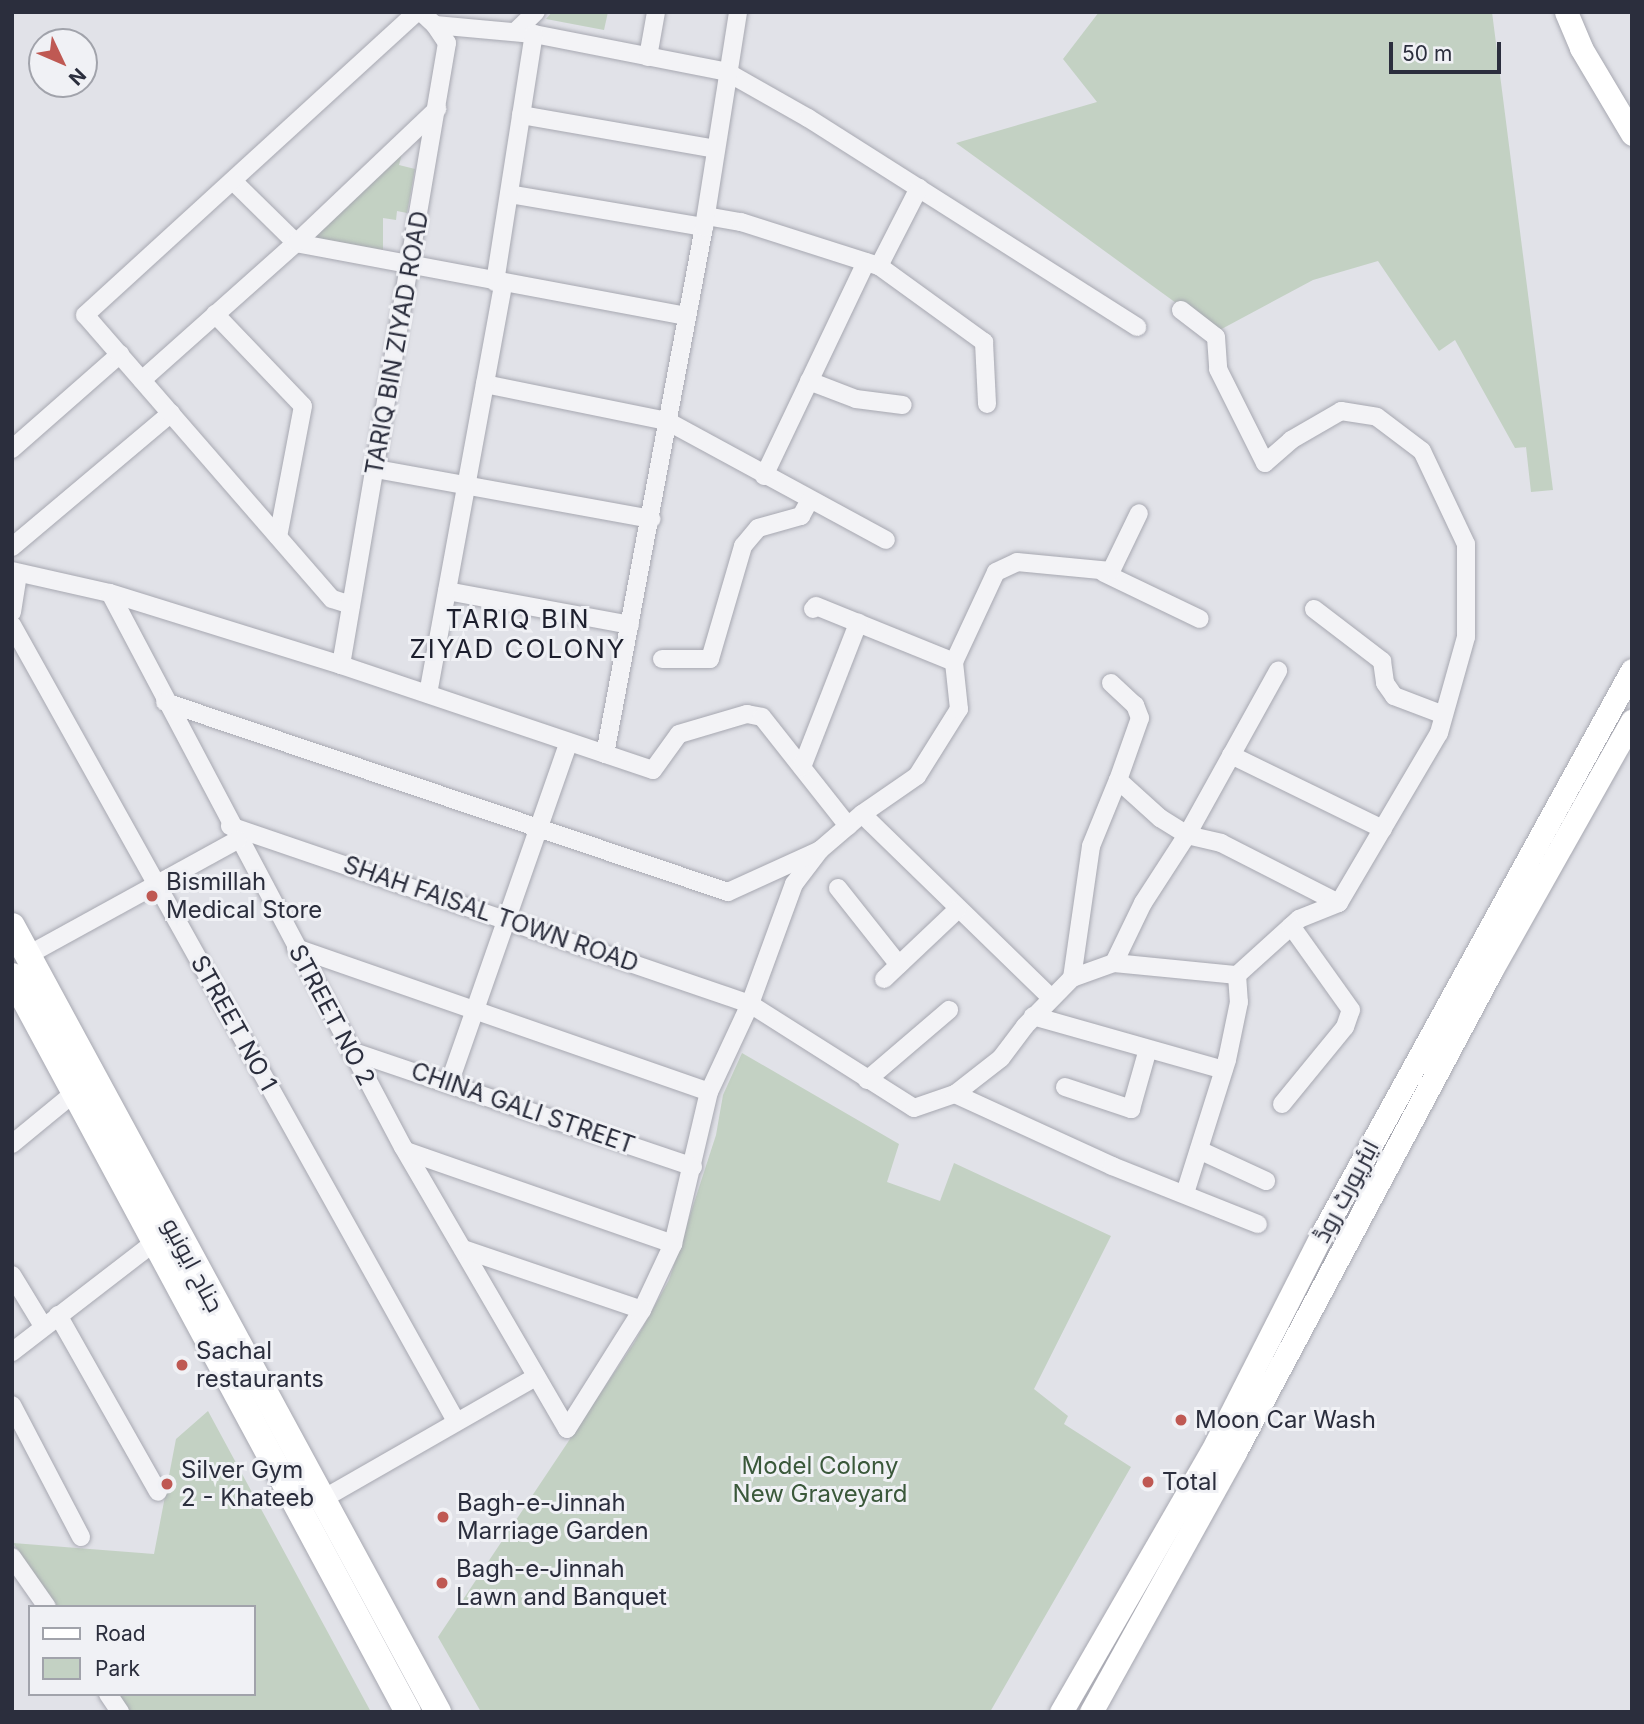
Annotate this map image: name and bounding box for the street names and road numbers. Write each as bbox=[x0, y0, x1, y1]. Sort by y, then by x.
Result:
street label: TARIQ BIN ZIYAD ROAD bbox=[360, 209, 434, 477]
street label: SHAH FAISAL TOWN ROAD bbox=[340, 850, 642, 978]
street label: STREET NO 2 bbox=[283, 940, 381, 1090]
street label: STREET NO 1 bbox=[185, 950, 283, 1096]
street label: CHINA GALI STREET bbox=[407, 1056, 639, 1160]
street label: ایئرپورٹ روڈ bbox=[1307, 1135, 1385, 1247]
street label: جناح ایونیو bbox=[156, 1213, 230, 1317]

